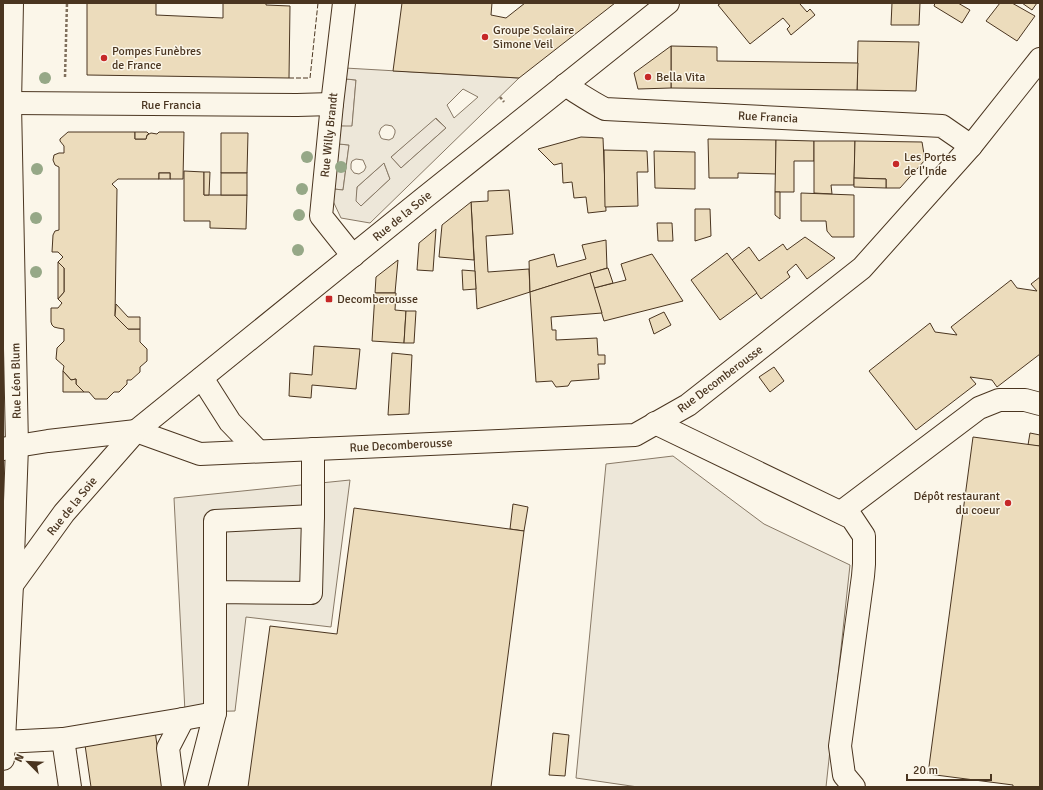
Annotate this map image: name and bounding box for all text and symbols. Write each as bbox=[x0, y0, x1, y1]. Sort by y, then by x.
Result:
place label: Groupe Scolaire Simone Veil bbox=[493, 23, 574, 52]
marker: Groupe Scolaire Simone Veil bbox=[480, 32, 490, 42]
place label: Pompes Funèbres de France bbox=[112, 44, 201, 73]
marker: Pompes Funèbres de France bbox=[99, 53, 109, 63]
place label: Bella Vita bbox=[656, 70, 705, 85]
marker: Bella Vita bbox=[643, 72, 653, 82]
street label: Rue Willy Brandt bbox=[318, 92, 341, 178]
street label: Rue Francia bbox=[141, 98, 201, 113]
street label: Rue Francia bbox=[738, 108, 798, 127]
place label: Les Portes de l'Inde bbox=[904, 150, 957, 179]
marker: Les Portes de l'Inde bbox=[891, 159, 901, 169]
street label: Rue de la Soie bbox=[370, 188, 435, 245]
place label: Decomberousse bbox=[337, 292, 418, 307]
marker: Decomberousse bbox=[324, 294, 334, 304]
street label: Rue Decomberousse bbox=[675, 342, 766, 416]
street label: Rue Léon Blum bbox=[8, 343, 25, 419]
street label: Rue Decomberousse bbox=[349, 435, 453, 456]
street label: Rue de la Soie bbox=[44, 474, 101, 539]
place label: Dépôt restaurant du coeur bbox=[913, 489, 1001, 518]
marker: Dépôt restaurant du coeur bbox=[1003, 498, 1013, 508]
north arrow bbox=[8, 742, 48, 782]
text: N bbox=[12, 752, 27, 764]
scale bar bbox=[907, 756, 991, 782]
text: 20 m bbox=[913, 763, 938, 778]

